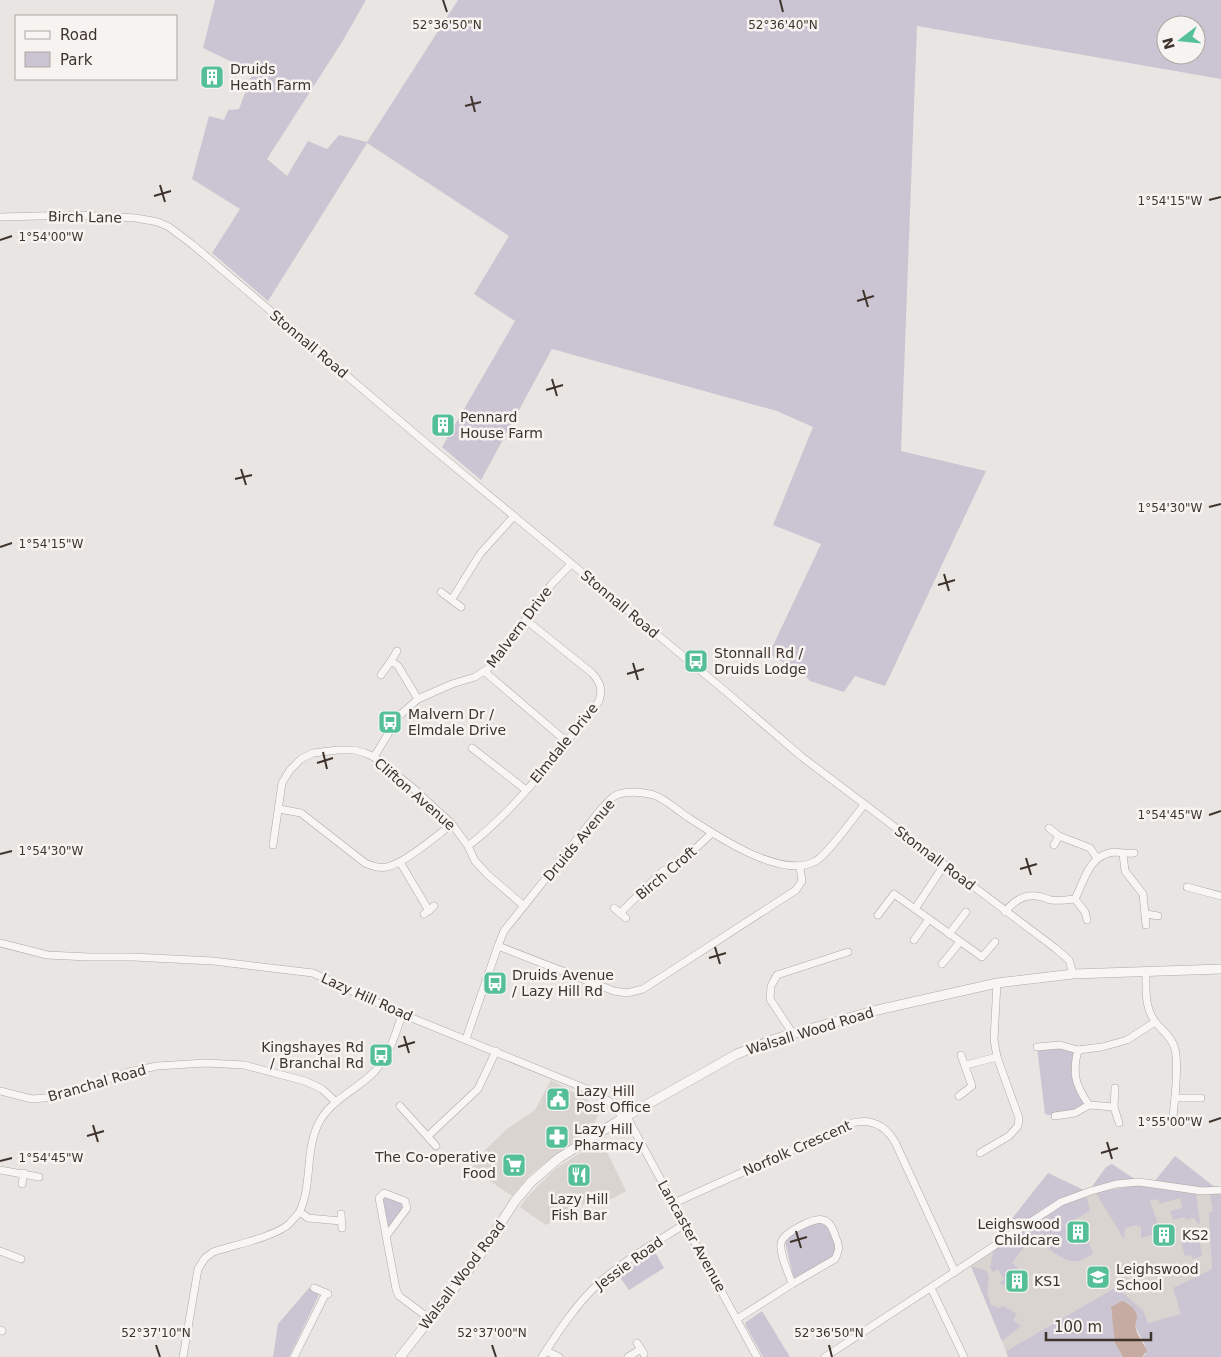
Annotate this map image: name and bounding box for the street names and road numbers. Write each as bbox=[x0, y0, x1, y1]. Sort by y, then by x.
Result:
street label: Birch Lane bbox=[48, 208, 122, 226]
street label: Stonnall Road bbox=[267, 307, 351, 381]
street label: Stonnall Road bbox=[578, 567, 662, 641]
street label: Malvern Drive bbox=[483, 583, 555, 671]
street label: Elmdale Drive bbox=[527, 700, 601, 786]
street label: Clifton Avenue bbox=[371, 755, 459, 833]
street label: Druids Avenue bbox=[540, 796, 618, 884]
street label: Stonnall Road bbox=[892, 823, 978, 893]
street label: Birch Croft bbox=[633, 843, 700, 903]
street label: Lazy Hill Road bbox=[319, 970, 415, 1024]
street label: Walsall Wood Road bbox=[744, 1004, 876, 1058]
street label: Branchal Road bbox=[46, 1061, 148, 1105]
street label: Norfolk Crescent bbox=[741, 1117, 854, 1179]
street label: Lancaster Avenue bbox=[655, 1177, 729, 1295]
street label: Walsall Wood Road bbox=[416, 1217, 508, 1333]
street label: Jessie Road bbox=[591, 1233, 666, 1293]

